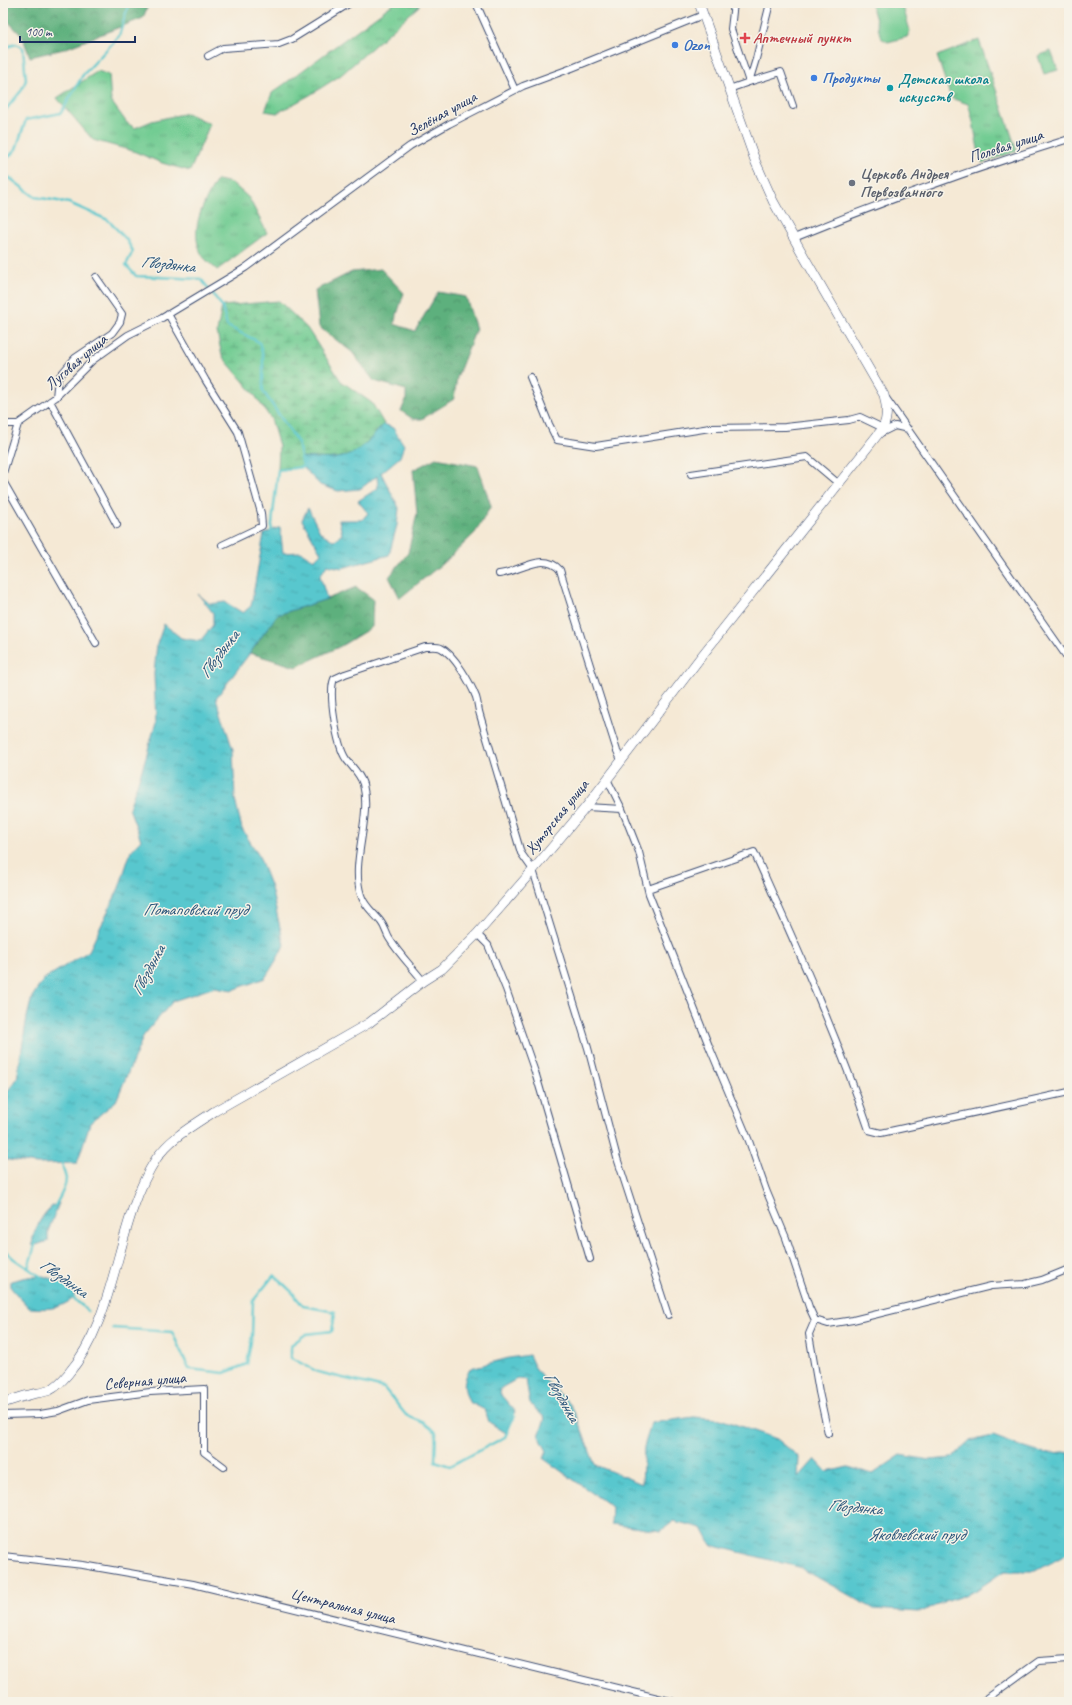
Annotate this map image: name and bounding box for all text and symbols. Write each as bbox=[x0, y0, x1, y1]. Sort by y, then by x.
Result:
scale bar bbox=[20, 18, 135, 44]
text: 100 m bbox=[26, 24, 53, 40]
place label: Аптечный пункт bbox=[753, 28, 852, 48]
marker: Аптечный пункт bbox=[740, 33, 750, 43]
place label: Ozon bbox=[683, 35, 710, 55]
marker: Ozon bbox=[670, 40, 680, 50]
place label: Продукты bbox=[822, 68, 881, 88]
place label: Детская школа искусств bbox=[898, 69, 989, 107]
marker: Продукты bbox=[809, 73, 819, 83]
marker: Детская школа искусств bbox=[885, 83, 895, 93]
street label: Зелёная улица bbox=[404, 86, 481, 141]
street label: Полевая улица bbox=[966, 124, 1046, 167]
place label: Церковь Андрея Первозванного bbox=[860, 164, 949, 202]
marker: Церковь Андрея Первозванного bbox=[847, 178, 857, 188]
water label: Гвоздянка bbox=[140, 251, 198, 277]
street label: Луговая улица bbox=[41, 329, 112, 394]
water label: Гвоздянка bbox=[194, 624, 245, 682]
street label: Хуторская улица bbox=[521, 775, 594, 859]
water label: Потаповский пруд bbox=[143, 899, 252, 920]
water label: Гвоздянка bbox=[126, 939, 171, 999]
water label: Гвоздянка bbox=[36, 1254, 94, 1303]
street label: Северная улица bbox=[103, 1367, 188, 1395]
water label: Гвоздянка bbox=[539, 1368, 586, 1427]
water label: Гвоздянка bbox=[827, 1494, 885, 1520]
water label: Яковлевский пруд bbox=[868, 1524, 969, 1545]
street label: Центральная улица bbox=[289, 1583, 398, 1629]

